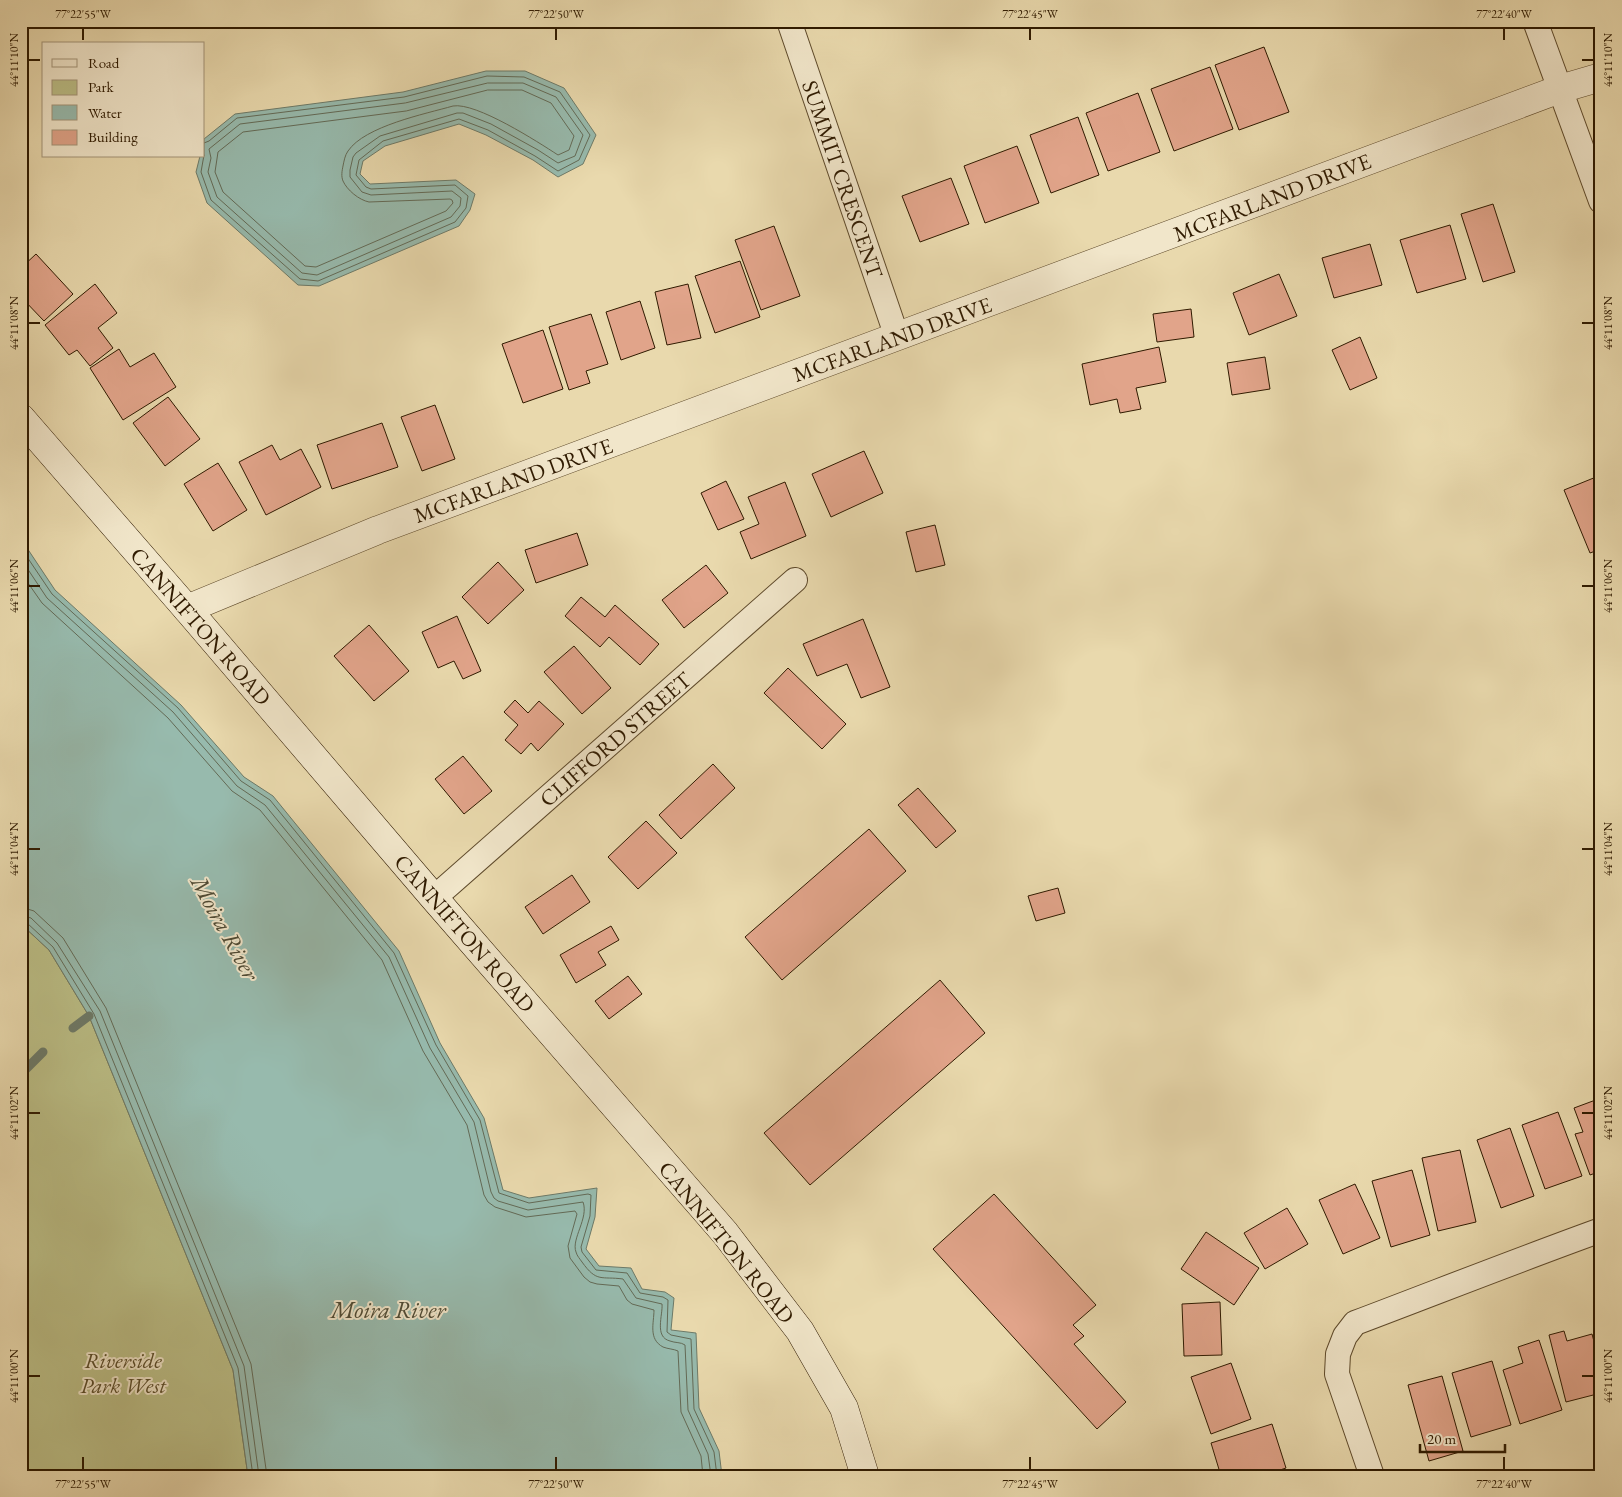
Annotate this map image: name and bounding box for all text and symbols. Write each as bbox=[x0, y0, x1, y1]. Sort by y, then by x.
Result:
text: 77°22'55"W bbox=[55, 6, 112, 22]
text: 77°22'50"W bbox=[528, 6, 585, 22]
text: 77°22'45"W bbox=[1002, 6, 1059, 22]
text: 77°22'40"W bbox=[1476, 6, 1533, 22]
text: 44°11'10"N bbox=[6, 33, 22, 87]
text: 44°11'10"N bbox=[1600, 33, 1616, 87]
legend bbox=[42, 42, 205, 158]
text: Road bbox=[88, 53, 120, 72]
text: Park bbox=[88, 77, 115, 96]
street label: SUMMIT CRESCENT bbox=[795, 77, 890, 282]
text: Water bbox=[88, 103, 122, 122]
text: Building bbox=[88, 127, 138, 146]
street label: MCFARLAND DRIVE bbox=[1169, 146, 1375, 249]
street label: MCFARLAND DRIVE bbox=[789, 290, 996, 389]
text: 44°11'08"N bbox=[6, 296, 22, 350]
text: 44°11'08"N bbox=[1600, 296, 1616, 350]
street label: MCFARLAND DRIVE bbox=[410, 431, 617, 530]
street label: CANNIFTON ROAD bbox=[124, 541, 277, 712]
text: 44°11'06"N bbox=[6, 559, 22, 613]
text: 44°11'06"N bbox=[1600, 559, 1616, 613]
street label: CLIFFORD STREET bbox=[533, 665, 698, 813]
text: 44°11'04"N bbox=[6, 822, 22, 876]
text: 44°11'04"N bbox=[1600, 822, 1616, 876]
street label: CANNIFTON ROAD bbox=[388, 848, 541, 1019]
water label: Moira River bbox=[183, 868, 268, 987]
text: 44°11'02"N bbox=[6, 1086, 22, 1140]
text: 44°11'02"N bbox=[1600, 1086, 1616, 1140]
street label: CANNIFTON ROAD bbox=[652, 1155, 801, 1330]
water label: Moira River bbox=[329, 1294, 447, 1325]
park label: Riverside Park West bbox=[80, 1346, 167, 1400]
text: 44°11'00"N bbox=[6, 1349, 22, 1403]
text: 44°11'00"N bbox=[1600, 1349, 1616, 1403]
scale bar bbox=[1420, 1422, 1504, 1454]
text: 20 m bbox=[1427, 1429, 1456, 1448]
text: 77°22'55"W bbox=[55, 1476, 112, 1492]
text: 77°22'50"W bbox=[528, 1476, 585, 1492]
text: 77°22'45"W bbox=[1002, 1476, 1059, 1492]
text: 77°22'40"W bbox=[1476, 1476, 1533, 1492]

